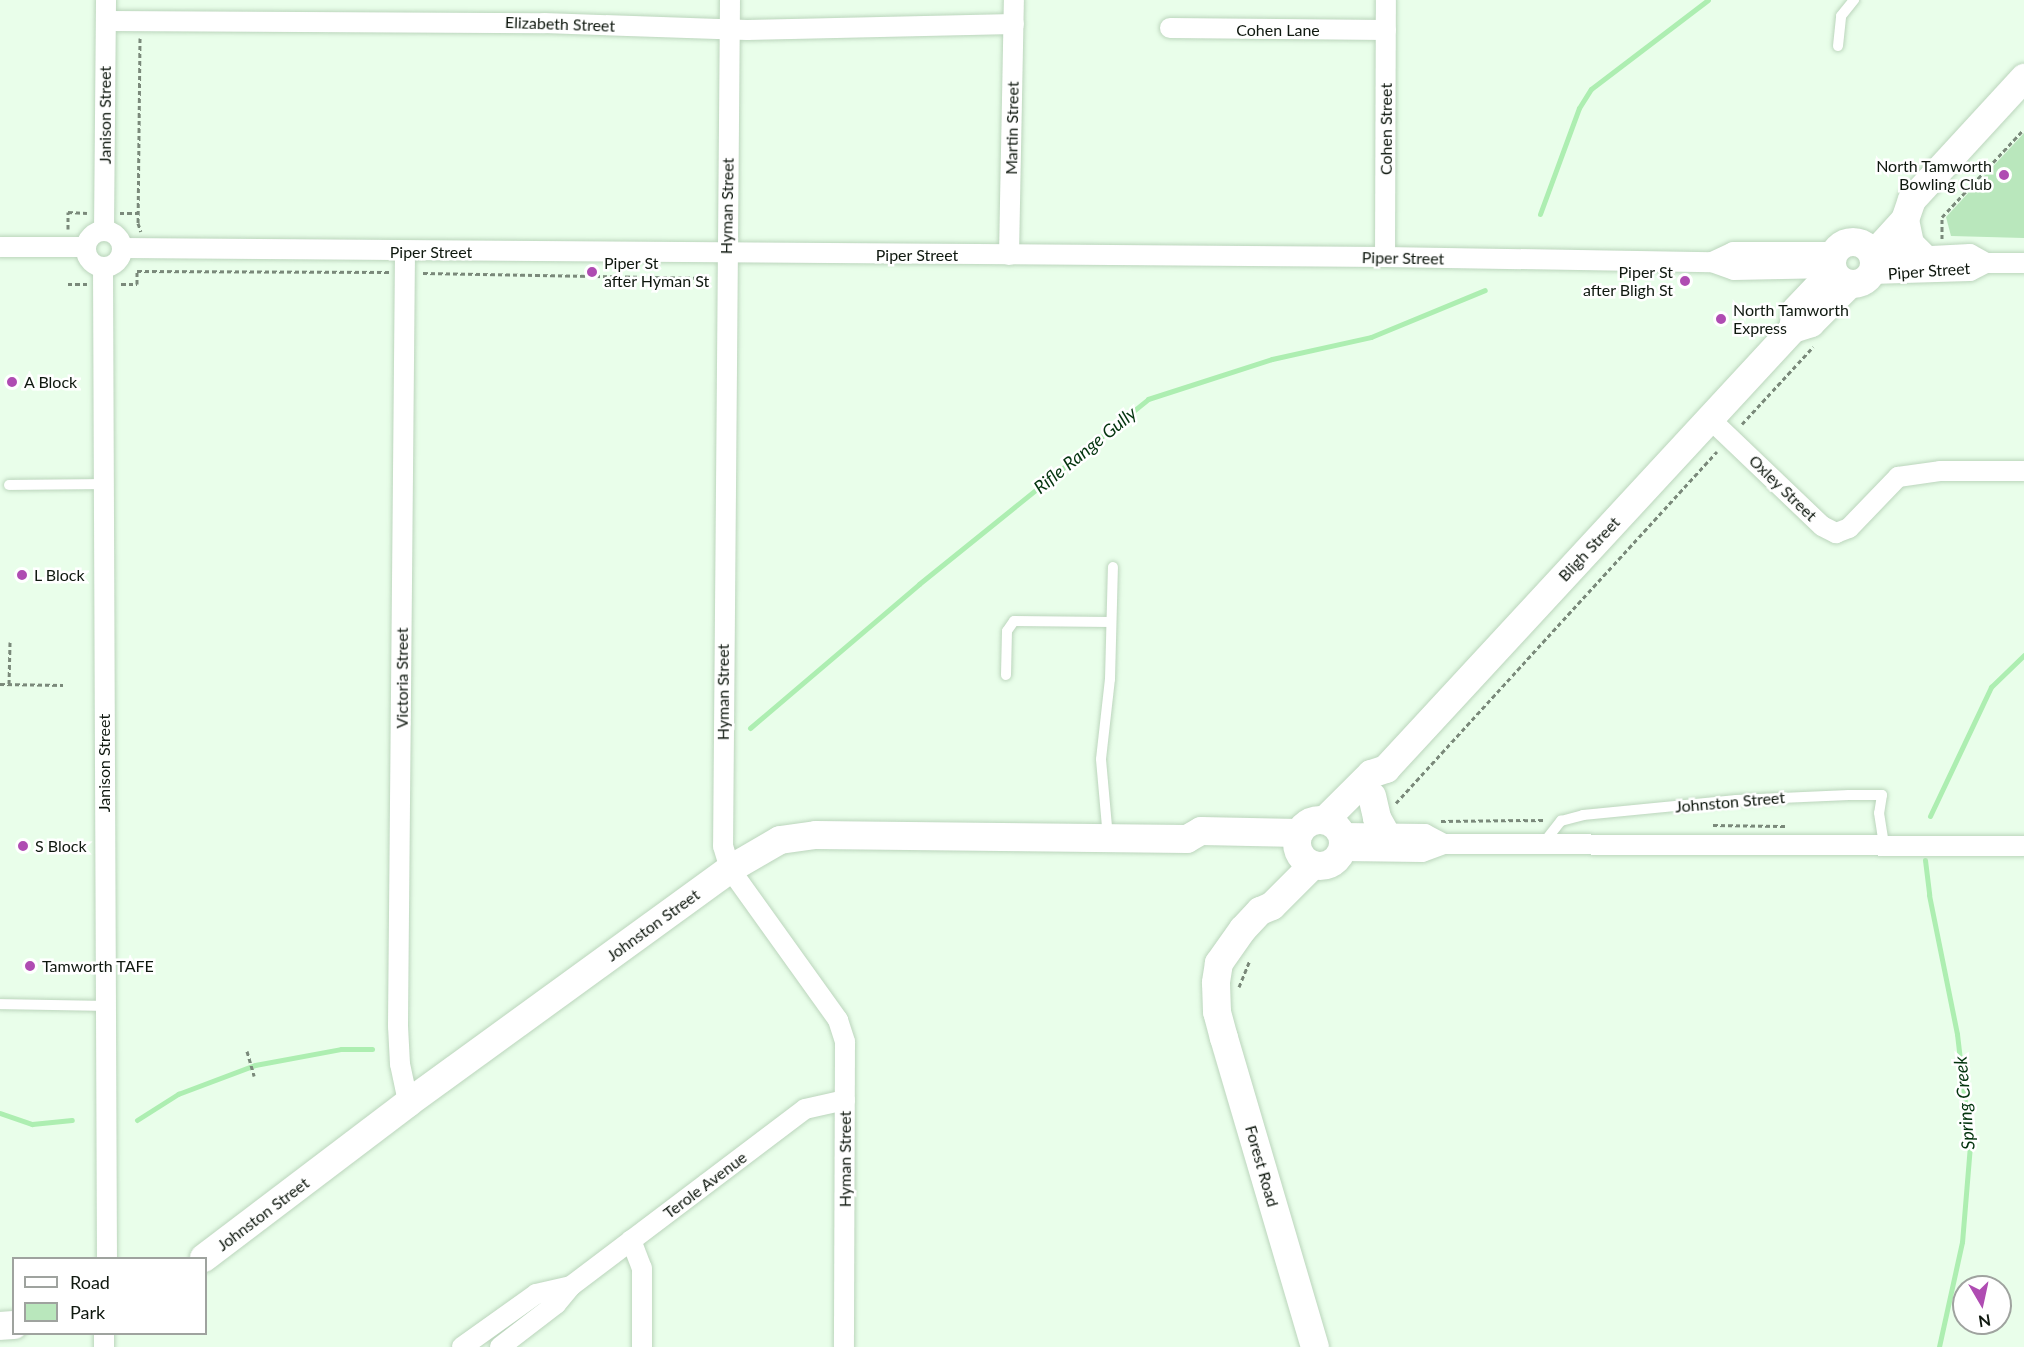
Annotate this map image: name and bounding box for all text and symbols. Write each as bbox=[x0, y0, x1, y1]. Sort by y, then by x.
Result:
street label: Elizabeth Street bbox=[505, 12, 615, 36]
street label: Cohen Lane bbox=[1236, 20, 1320, 40]
street label: Janison Street bbox=[95, 66, 115, 164]
street label: Martin Street bbox=[1002, 81, 1022, 175]
street label: Cohen Street bbox=[1376, 83, 1396, 175]
place label: North Tamworth Bowling Club bbox=[1876, 156, 1992, 194]
street label: Hyman Street bbox=[717, 158, 737, 254]
marker: North Tamworth Bowling Club bbox=[1997, 168, 2011, 182]
street label: Piper Street bbox=[390, 242, 472, 262]
street label: Piper Street bbox=[876, 245, 958, 265]
street label: Piper Street bbox=[1361, 248, 1445, 268]
place label: Piper St after Hyman St bbox=[604, 253, 710, 291]
street label: Piper Street bbox=[1887, 259, 1971, 283]
place label: Piper St after Bligh St bbox=[1583, 262, 1673, 300]
marker: Piper St after Hyman St bbox=[585, 265, 599, 279]
marker: Piper St after Bligh St bbox=[1678, 274, 1692, 288]
place label: North Tamworth Express bbox=[1733, 300, 1849, 338]
marker: North Tamworth Express bbox=[1714, 312, 1728, 326]
place label: A Block bbox=[24, 372, 78, 392]
marker: A Block bbox=[5, 375, 19, 389]
water label: Rifle Range Gully bbox=[1029, 402, 1141, 498]
street label: Oxley Street bbox=[1745, 451, 1821, 525]
street label: Bligh Street bbox=[1554, 513, 1624, 585]
place label: L Block bbox=[34, 565, 85, 585]
marker: L Block bbox=[15, 568, 29, 582]
street label: Victoria Street bbox=[392, 628, 412, 728]
street label: Hyman Street bbox=[713, 644, 733, 740]
street label: Janison Street bbox=[94, 714, 114, 812]
street label: Johnston Street bbox=[1674, 788, 1786, 816]
place label: S Block bbox=[35, 836, 87, 856]
marker: S Block bbox=[16, 839, 30, 853]
street label: Johnston Street bbox=[603, 885, 703, 965]
place label: Tamworth TAFE bbox=[42, 956, 154, 976]
marker: Tamworth TAFE bbox=[23, 959, 37, 973]
water label: Spring Creek bbox=[1949, 1055, 1979, 1151]
street label: Hyman Street bbox=[835, 1111, 855, 1207]
street label: Forest Road bbox=[1241, 1123, 1283, 1209]
street label: Terole Avenue bbox=[659, 1147, 751, 1223]
street label: Johnston Street bbox=[213, 1173, 313, 1255]
legend bbox=[12, 1257, 207, 1335]
text: Road bbox=[70, 1271, 110, 1293]
north arrow bbox=[1952, 1275, 2012, 1335]
text: Park bbox=[70, 1301, 105, 1323]
text: N bbox=[1977, 1311, 1992, 1332]

